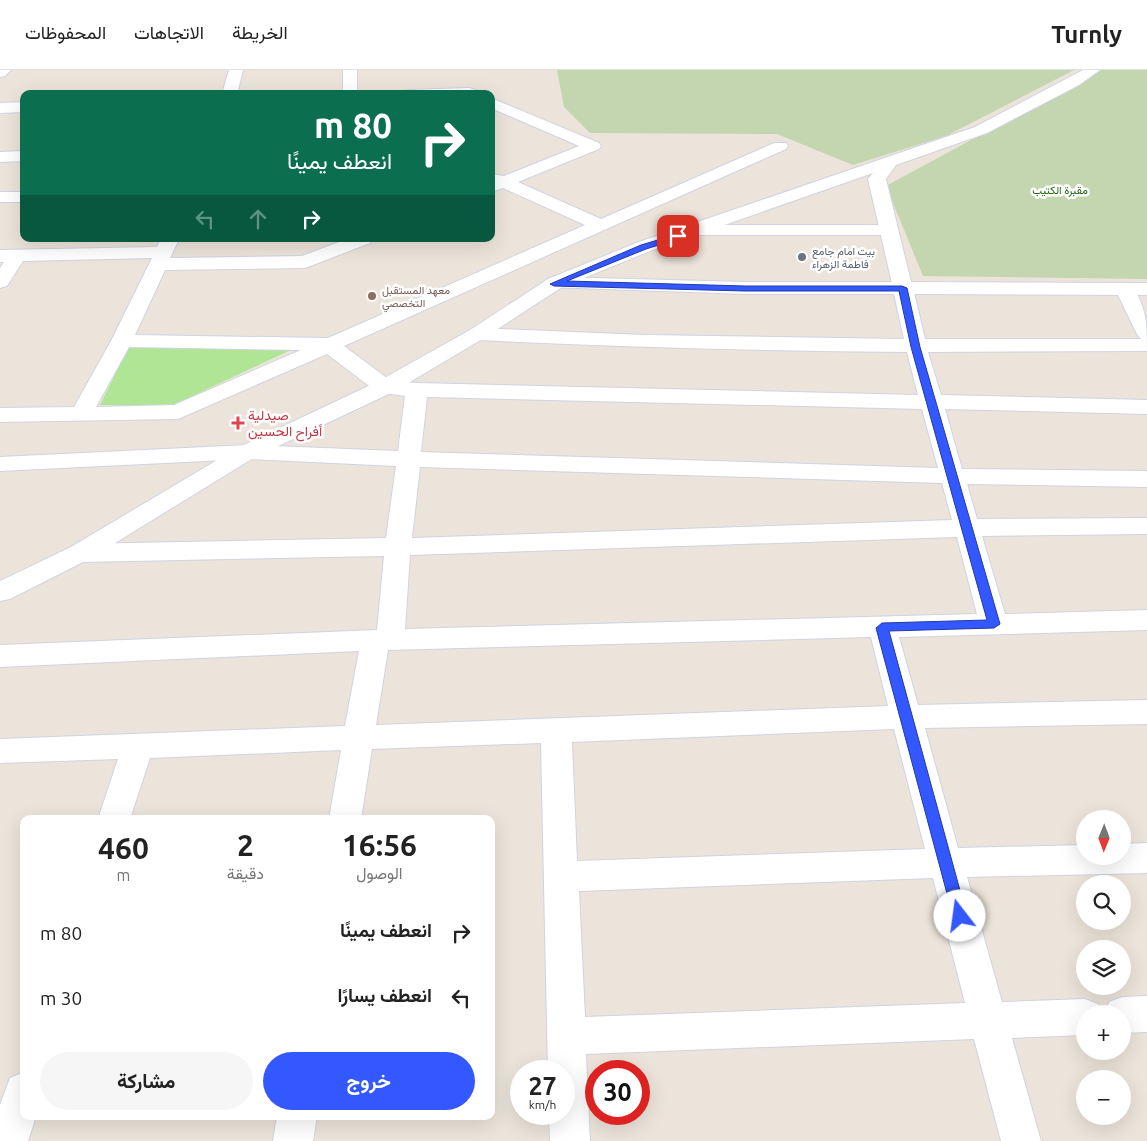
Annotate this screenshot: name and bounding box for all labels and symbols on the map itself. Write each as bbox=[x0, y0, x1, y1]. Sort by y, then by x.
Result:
park label: مقبرة الكتيب bbox=[1032, 184, 1088, 197]
pin bbox=[657, 215, 699, 257]
place label: بيت امام جامع فاطمة الزهراء bbox=[812, 245, 875, 271]
marker: بيت امام جامع فاطمة الزهراء bbox=[796, 251, 808, 263]
place label: معهد المستقبل التخصصي bbox=[382, 284, 450, 313]
marker: معهد المستقبل التخصصي bbox=[366, 290, 378, 302]
place label: صيدلية أفراح الحسين bbox=[248, 407, 322, 442]
marker: صيدلية أفراح الحسين bbox=[232, 417, 244, 429]
north arrow bbox=[1076, 810, 1131, 865]
position arrow bbox=[933, 889, 985, 941]
speed limit sign: 30 bbox=[585, 1060, 650, 1125]

